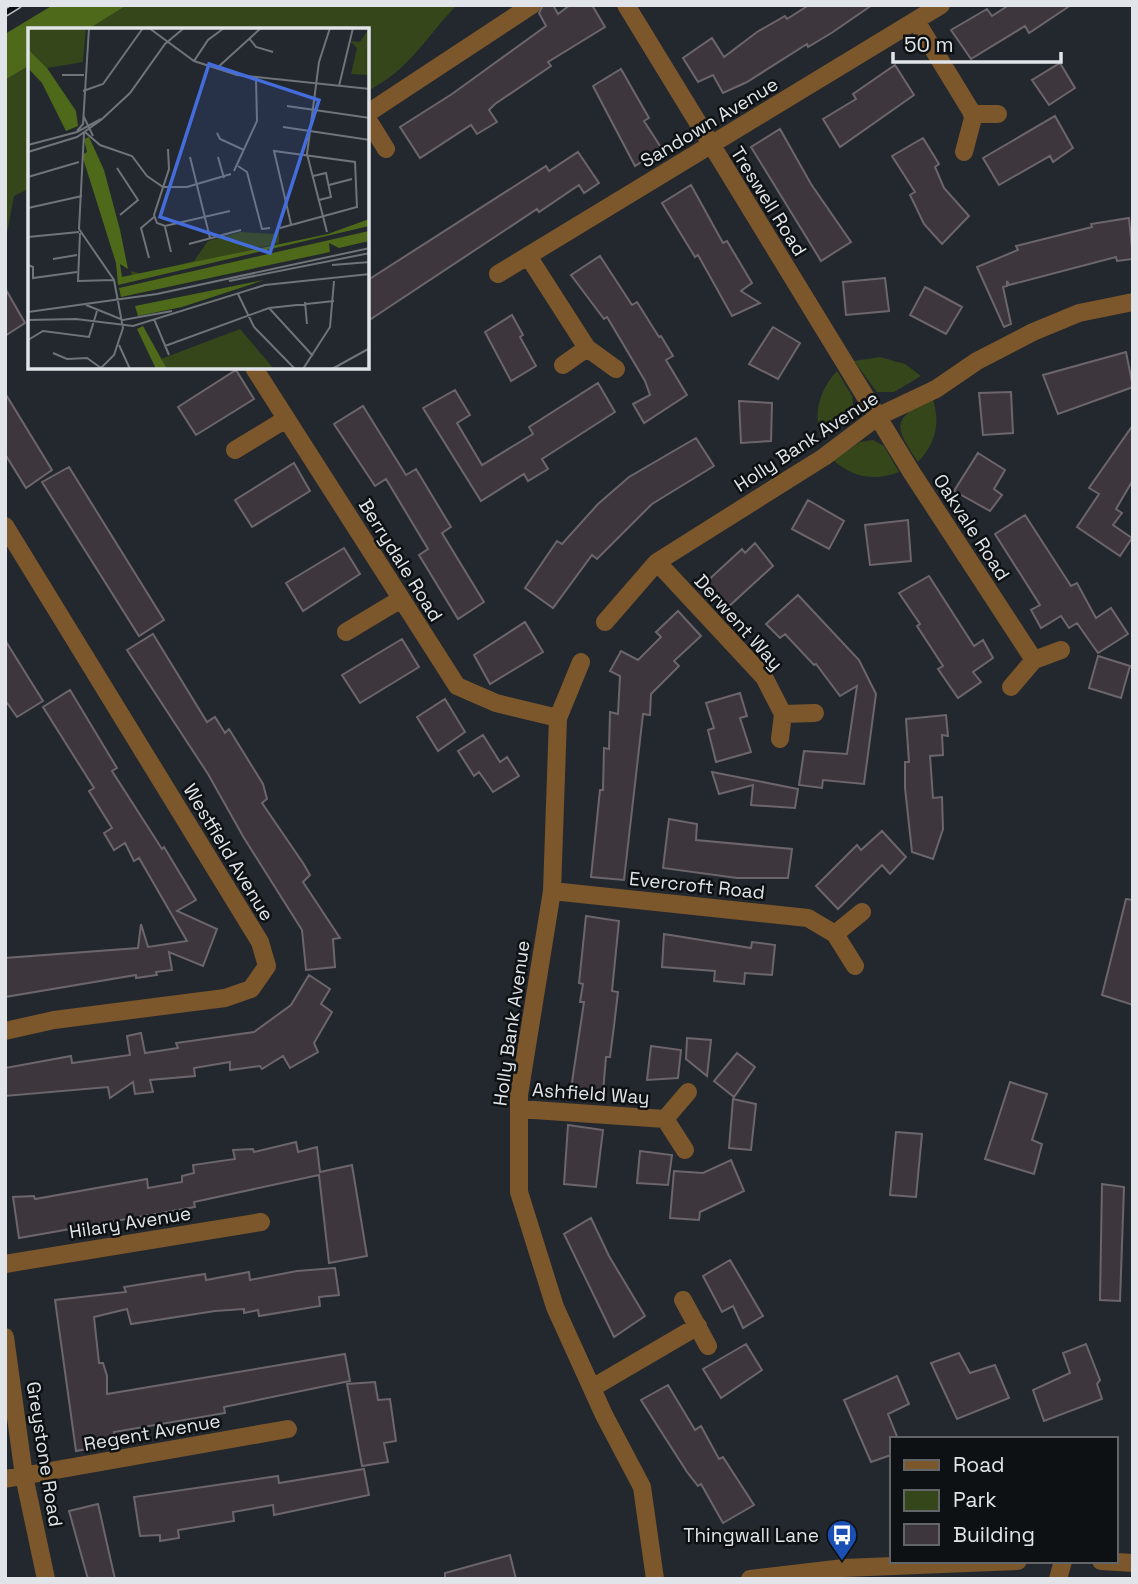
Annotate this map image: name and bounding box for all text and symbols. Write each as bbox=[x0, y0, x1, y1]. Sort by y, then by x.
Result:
scale bar bbox=[893, 21, 1061, 65]
inset map bbox=[28, 28, 369, 369]
text: 50 m bbox=[904, 31, 954, 58]
street label: Sandown Avenue bbox=[636, 71, 783, 173]
street label: Treswell Road bbox=[725, 142, 812, 261]
street label: Holly Bank Avenue bbox=[729, 385, 883, 497]
street label: Oakvale Road bbox=[928, 469, 1015, 585]
street label: Berrydale Road bbox=[353, 494, 448, 626]
street label: Derwent Way bbox=[689, 569, 788, 676]
street label: Westfield Avenue bbox=[178, 779, 279, 926]
street label: Evercroft Road bbox=[628, 866, 766, 905]
street label: Holly Bank Avenue bbox=[487, 939, 536, 1108]
street label: Ashfield Way bbox=[531, 1077, 650, 1110]
street label: Hilary Avenue bbox=[67, 1201, 193, 1244]
street label: Greystone Road bbox=[21, 1380, 68, 1528]
street label: Regent Avenue bbox=[82, 1408, 222, 1457]
legend bbox=[890, 1437, 1117, 1563]
text: Road bbox=[953, 1451, 1005, 1478]
text: Park bbox=[953, 1486, 997, 1513]
bus stop icon: Thingwall Lane bbox=[825, 1518, 859, 1562]
text: Building bbox=[953, 1521, 1035, 1548]
place label: Thingwall Lane bbox=[683, 1523, 819, 1548]

